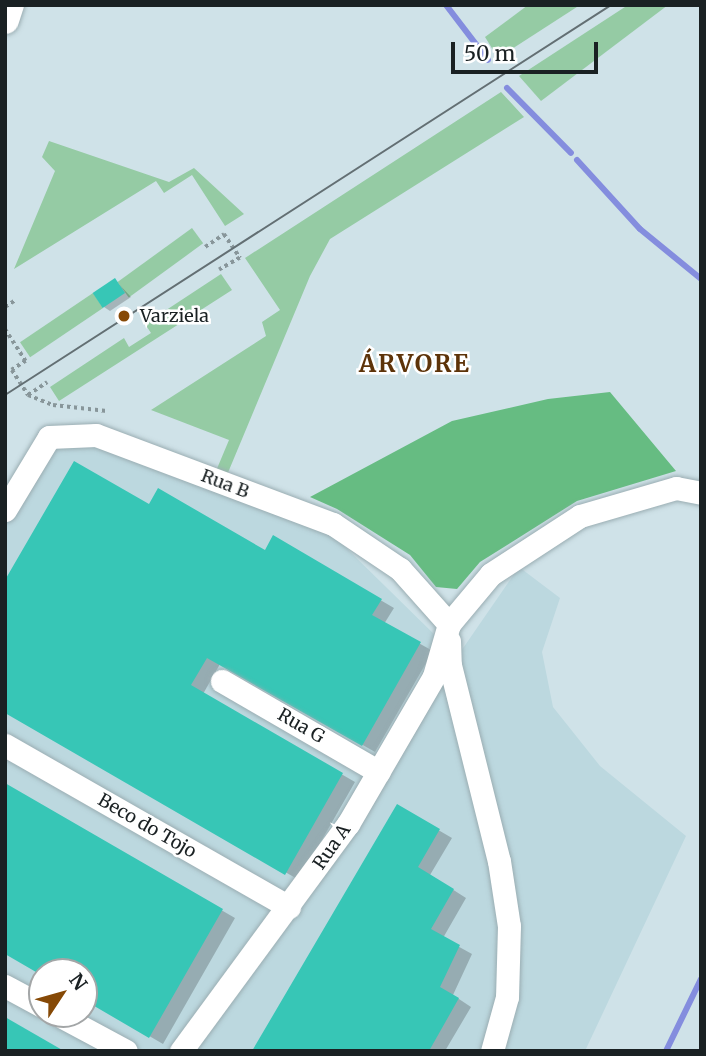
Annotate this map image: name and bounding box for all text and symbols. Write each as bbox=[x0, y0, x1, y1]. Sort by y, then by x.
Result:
scale bar bbox=[454, 28, 601, 72]
text: 50 m bbox=[464, 40, 515, 67]
place label: Varziela bbox=[140, 305, 209, 327]
marker: Varziela bbox=[114, 306, 134, 326]
district label: ÁRVORE bbox=[360, 350, 470, 378]
street label: Rua B bbox=[198, 465, 252, 503]
street label: Rua G bbox=[274, 704, 328, 748]
street label: Beco do Tojo bbox=[94, 789, 200, 863]
street label: Rua A bbox=[309, 820, 355, 874]
north arrow bbox=[28, 958, 98, 1028]
text: N bbox=[64, 969, 92, 995]

